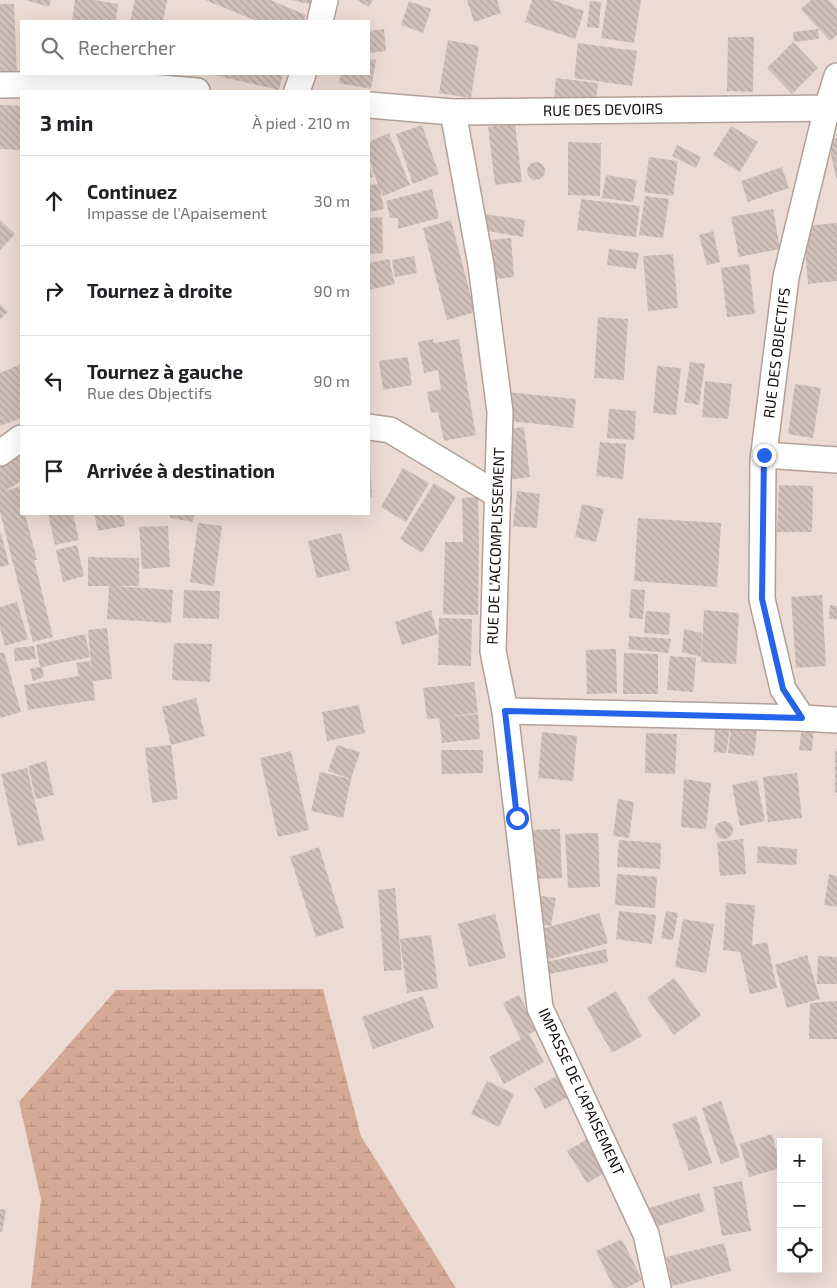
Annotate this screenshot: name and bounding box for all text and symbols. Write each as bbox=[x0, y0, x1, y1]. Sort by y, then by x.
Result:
search box bbox=[20, 20, 370, 75]
icon: search bbox=[38, 34, 66, 62]
text: Rechercher bbox=[78, 36, 176, 59]
street label: RUE DES DEVOIRS bbox=[543, 99, 663, 119]
text: 3 min bbox=[40, 110, 93, 135]
text: À pied · 210 m bbox=[252, 113, 350, 132]
text: Continuez bbox=[87, 180, 177, 203]
icon: ahead bbox=[40, 187, 68, 215]
text: 30 m bbox=[314, 191, 350, 210]
text: Impasse de l'Apaisement bbox=[87, 203, 267, 222]
icon: right bbox=[40, 277, 68, 305]
text: Tournez à droite bbox=[87, 279, 233, 302]
text: 90 m bbox=[314, 281, 350, 300]
street label: RUE DES OBJECTIFS bbox=[759, 287, 793, 419]
text: Tournez à gauche bbox=[87, 360, 243, 383]
icon: left bbox=[40, 367, 68, 395]
text: 90 m bbox=[314, 371, 350, 390]
text: Rue des Objectifs bbox=[87, 383, 212, 402]
route end bbox=[753, 444, 776, 467]
street label: RUE DE L'ACCOMPLISSEMENT bbox=[483, 447, 507, 645]
icon: arrive bbox=[40, 457, 68, 485]
text: Arrivée à destination bbox=[87, 459, 275, 482]
route start bbox=[506, 807, 529, 830]
street label: IMPASSE DE L'APAISEMENT bbox=[535, 1005, 629, 1178]
map controls bbox=[777, 1138, 822, 1273]
button: + bbox=[777, 1138, 822, 1183]
button: − bbox=[777, 1183, 822, 1228]
button: locate bbox=[777, 1228, 822, 1273]

